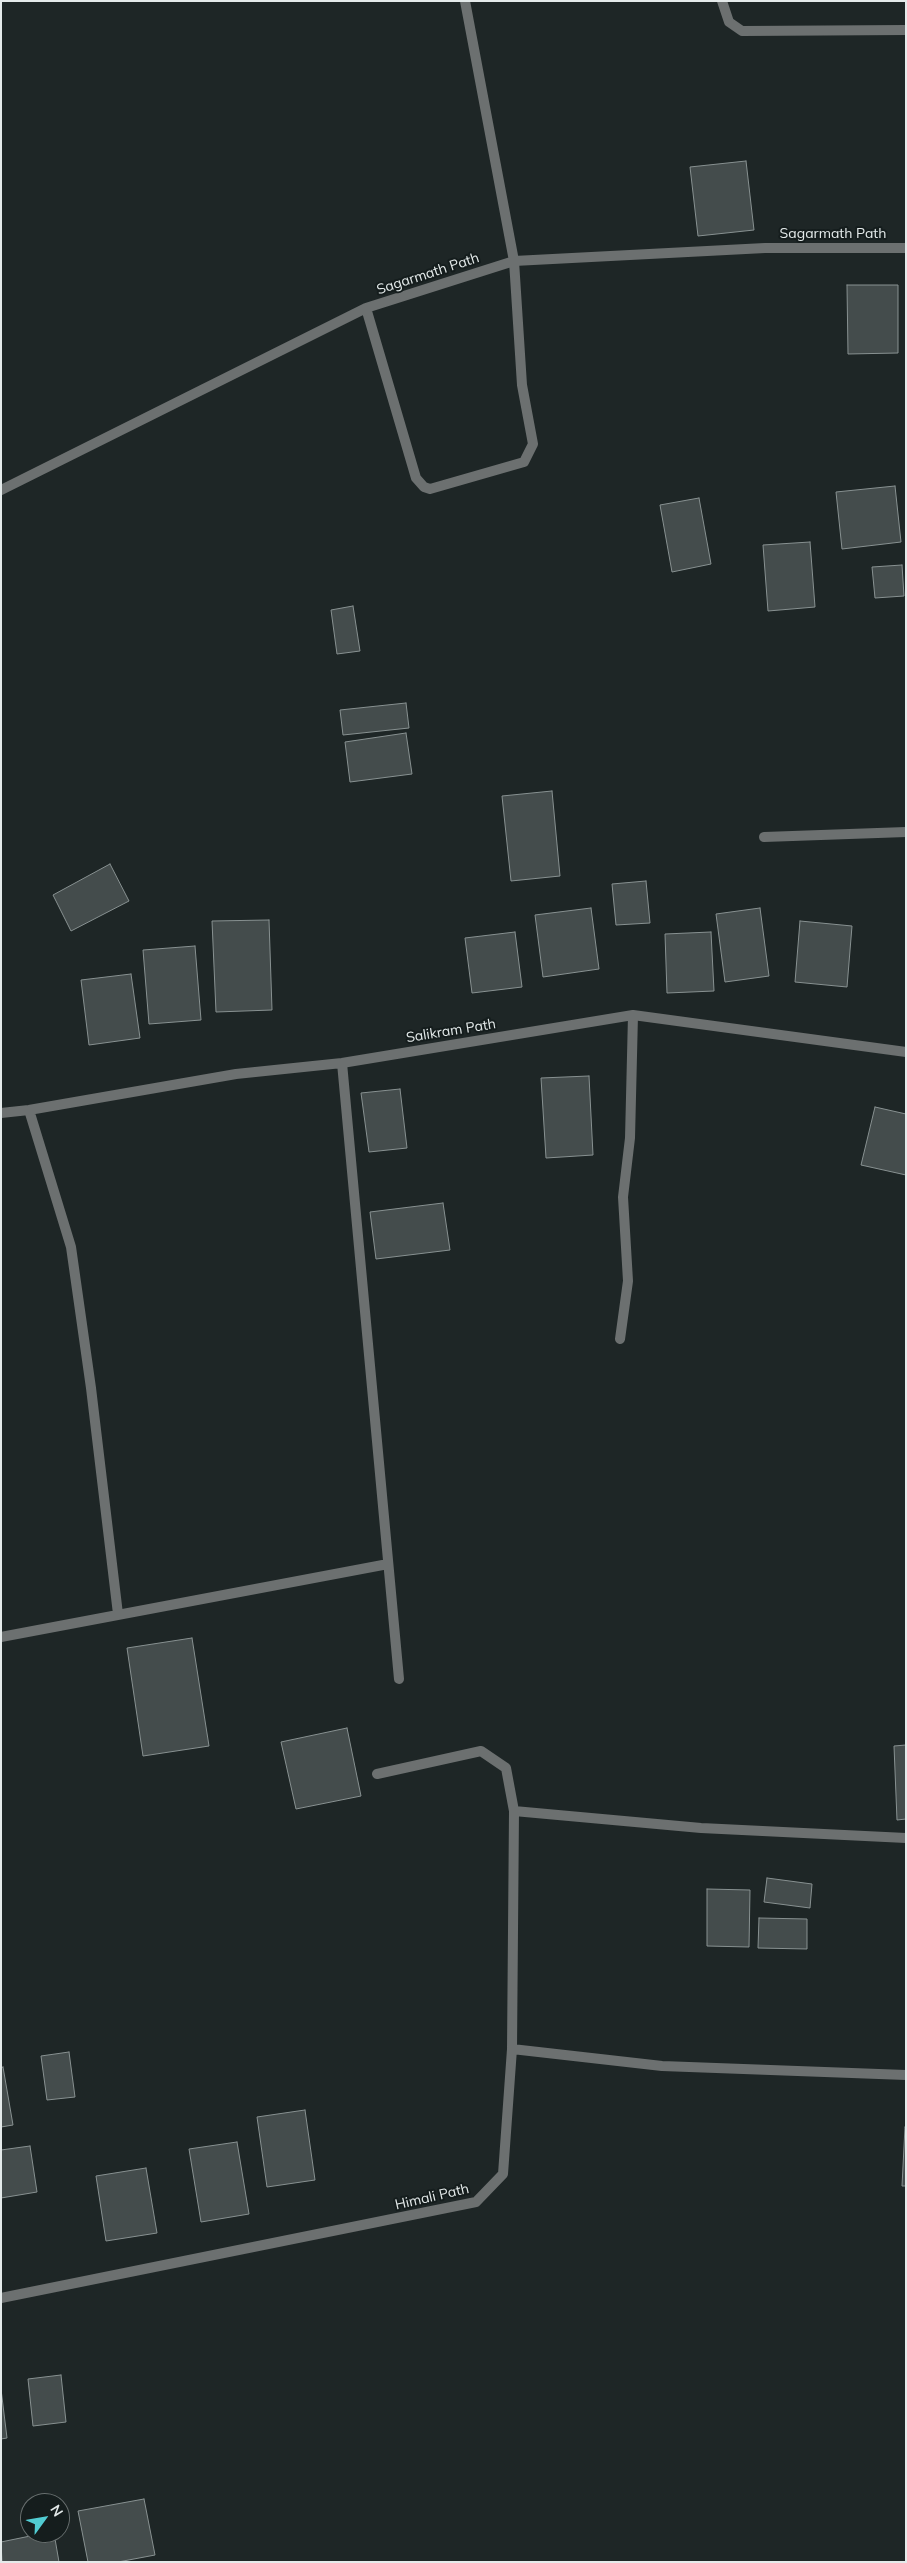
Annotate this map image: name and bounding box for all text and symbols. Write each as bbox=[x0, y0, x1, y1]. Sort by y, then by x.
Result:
street label: Sagarmath Path bbox=[780, 226, 886, 242]
street label: Sagarmath Path bbox=[375, 250, 481, 298]
street label: Salikram Path bbox=[405, 1016, 497, 1046]
street label: Himali Path bbox=[393, 2180, 471, 2214]
north arrow bbox=[20, 2493, 70, 2543]
text: N bbox=[46, 2501, 67, 2520]

